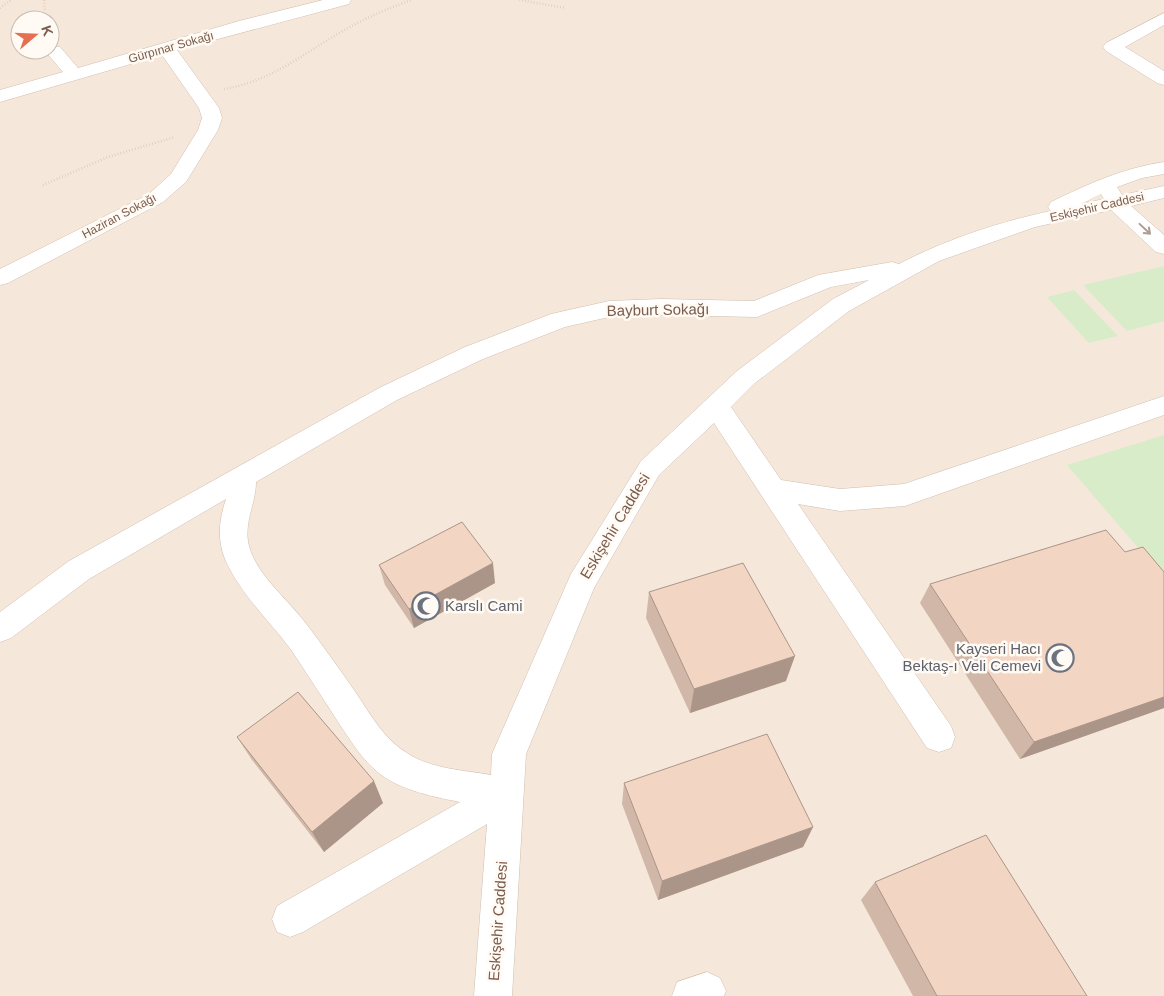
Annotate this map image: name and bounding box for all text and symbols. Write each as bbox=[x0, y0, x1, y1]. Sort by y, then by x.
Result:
north arrow bbox=[10, 10, 60, 60]
text: K bbox=[38, 23, 57, 38]
street label: Gürpınar Sokağı bbox=[127, 28, 215, 66]
street label: Eskişehir Caddesi bbox=[1049, 189, 1145, 225]
street label: Haziran Sokağı bbox=[79, 191, 159, 241]
one-way arrow bbox=[1138, 223, 1151, 235]
street label: Bayburt Sokağı bbox=[607, 300, 709, 319]
street label: Eskişehir Caddesi bbox=[576, 470, 653, 582]
mosque icon: Karslı Cami bbox=[411, 591, 441, 621]
place label: Karslı Cami bbox=[445, 597, 523, 614]
place label: Kayseri Hacı Bektaş-ı Veli Cemevi bbox=[903, 640, 1041, 674]
mosque icon: Kayseri Hacı Bektaş-ı Veli Cemevi bbox=[1045, 643, 1075, 673]
street label: Eskişehir Caddesi bbox=[485, 860, 510, 981]

